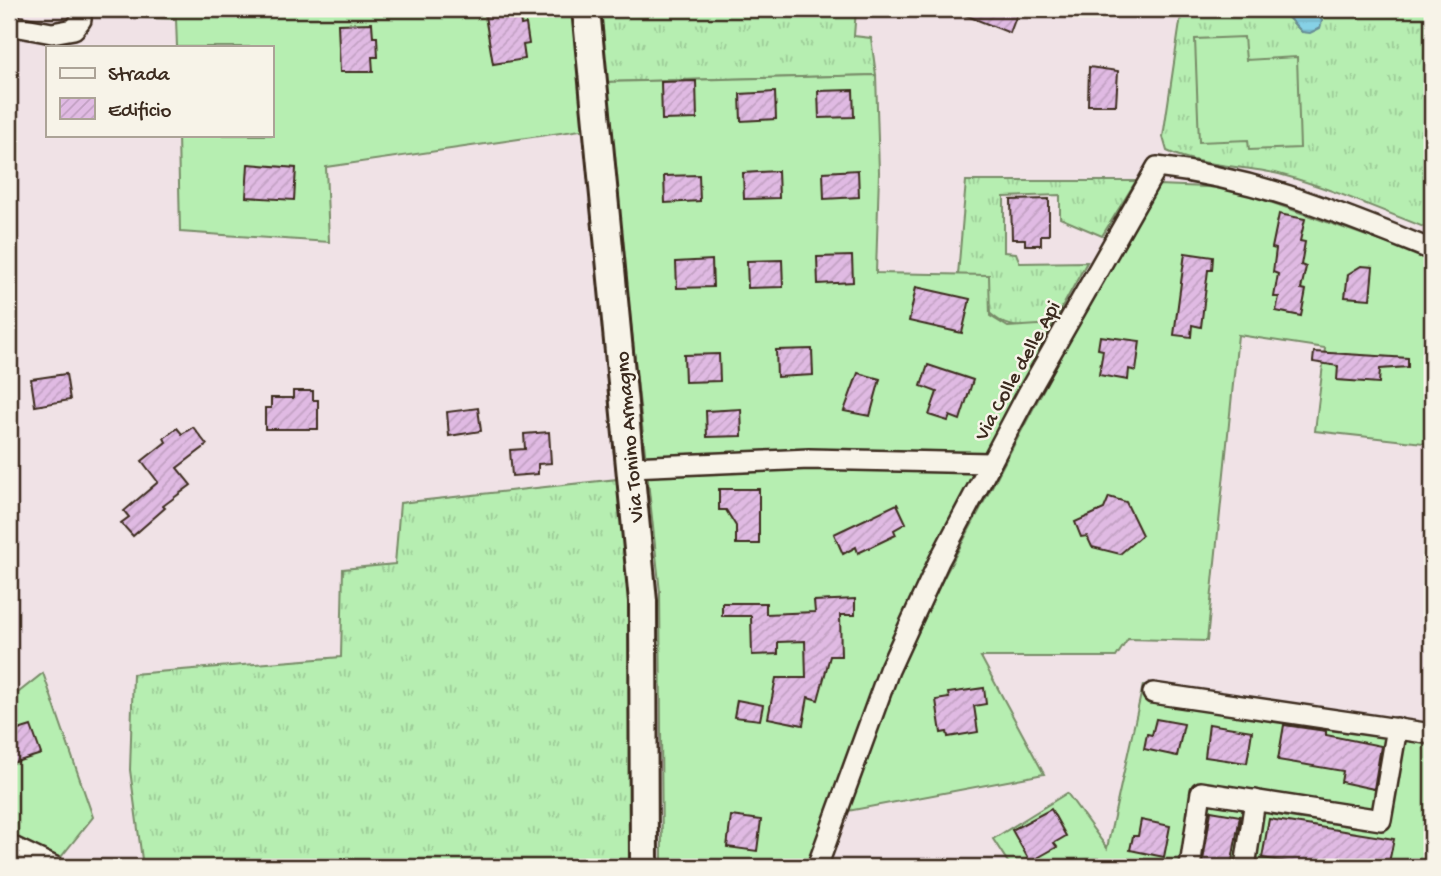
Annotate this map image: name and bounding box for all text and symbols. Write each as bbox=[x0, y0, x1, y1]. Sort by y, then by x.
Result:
legend bbox=[46, 46, 273, 136]
text: Strada bbox=[108, 64, 171, 89]
text: Edificio bbox=[108, 100, 172, 125]
street label: Via Colle delle Api bbox=[970, 298, 1068, 447]
street label: Via Tonino Armagno bbox=[612, 350, 651, 524]

